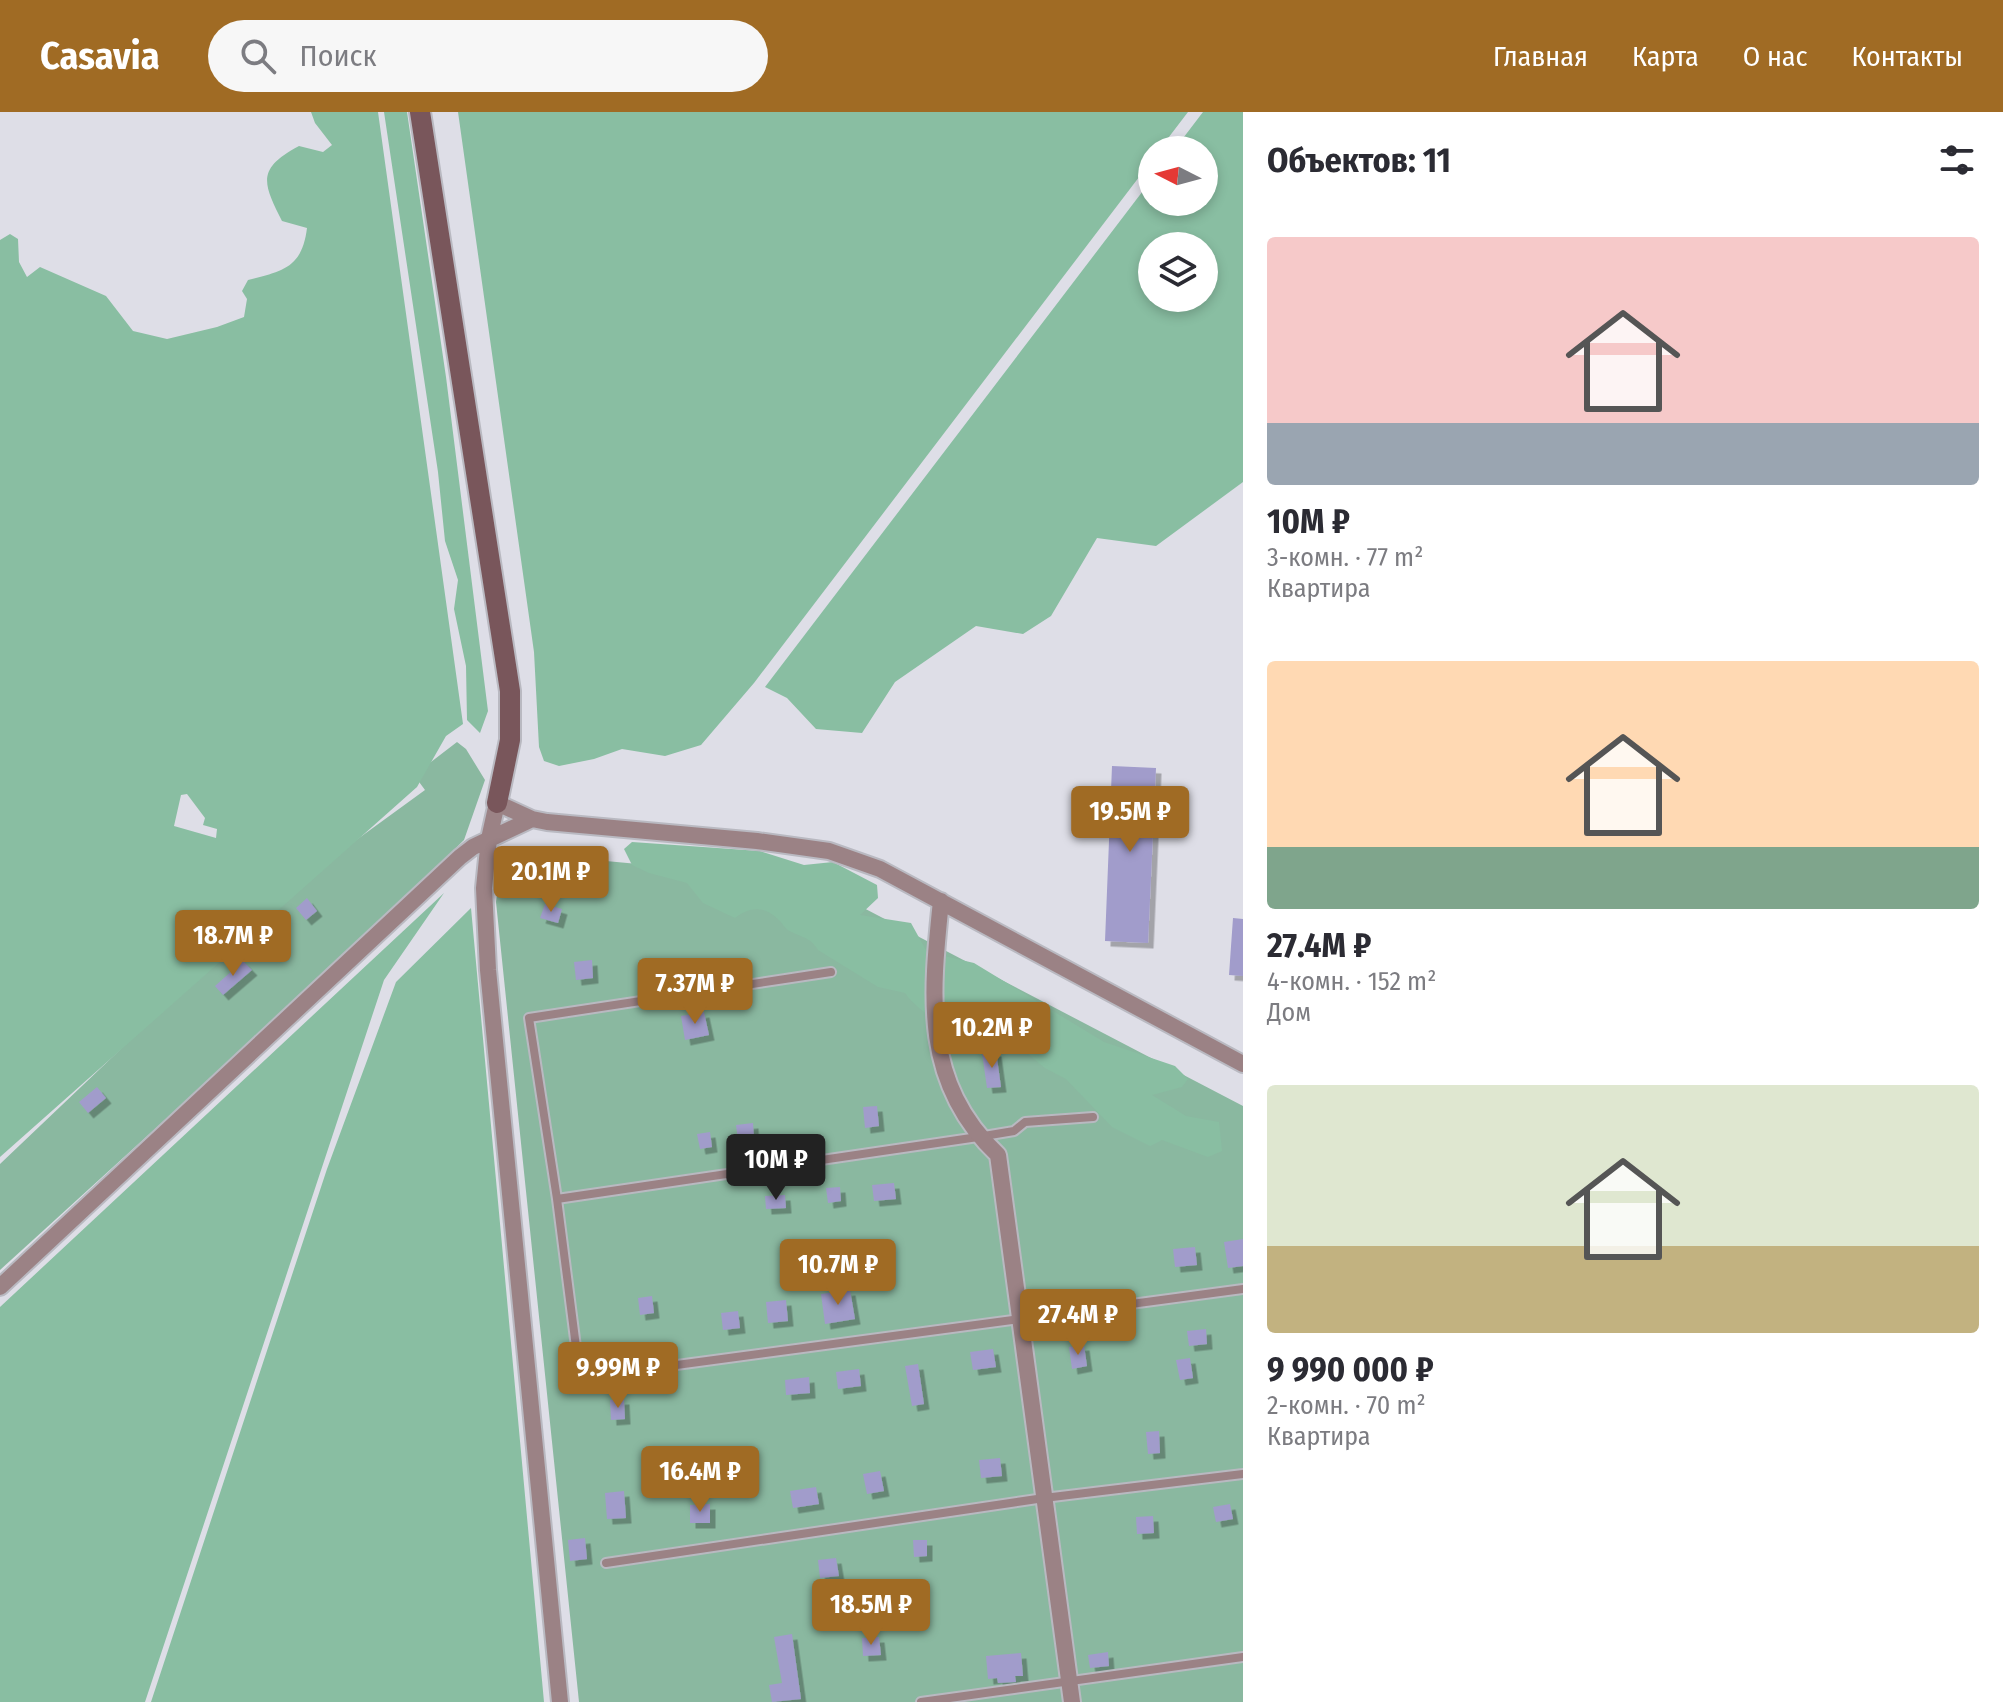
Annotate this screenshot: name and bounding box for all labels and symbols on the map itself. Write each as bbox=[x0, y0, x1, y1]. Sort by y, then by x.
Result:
north arrow bbox=[1138, 136, 1218, 216]
pin: 19.5M ₽ bbox=[1056, 786, 1204, 854]
pin: 20.1M ₽ bbox=[477, 846, 625, 914]
pin: 18.7M ₽ bbox=[159, 910, 307, 978]
pin: 7.37M ₽ bbox=[621, 958, 769, 1026]
pin: 10.2M ₽ bbox=[918, 1002, 1066, 1070]
pin: 10M ₽ bbox=[720, 1134, 832, 1202]
pin: 10.7M ₽ bbox=[764, 1239, 912, 1307]
pin: 27.4M ₽ bbox=[1004, 1289, 1152, 1357]
pin: 9.99M ₽ bbox=[544, 1342, 692, 1410]
pin: 16.4M ₽ bbox=[626, 1446, 774, 1514]
pin: 18.5M ₽ bbox=[797, 1579, 945, 1647]

